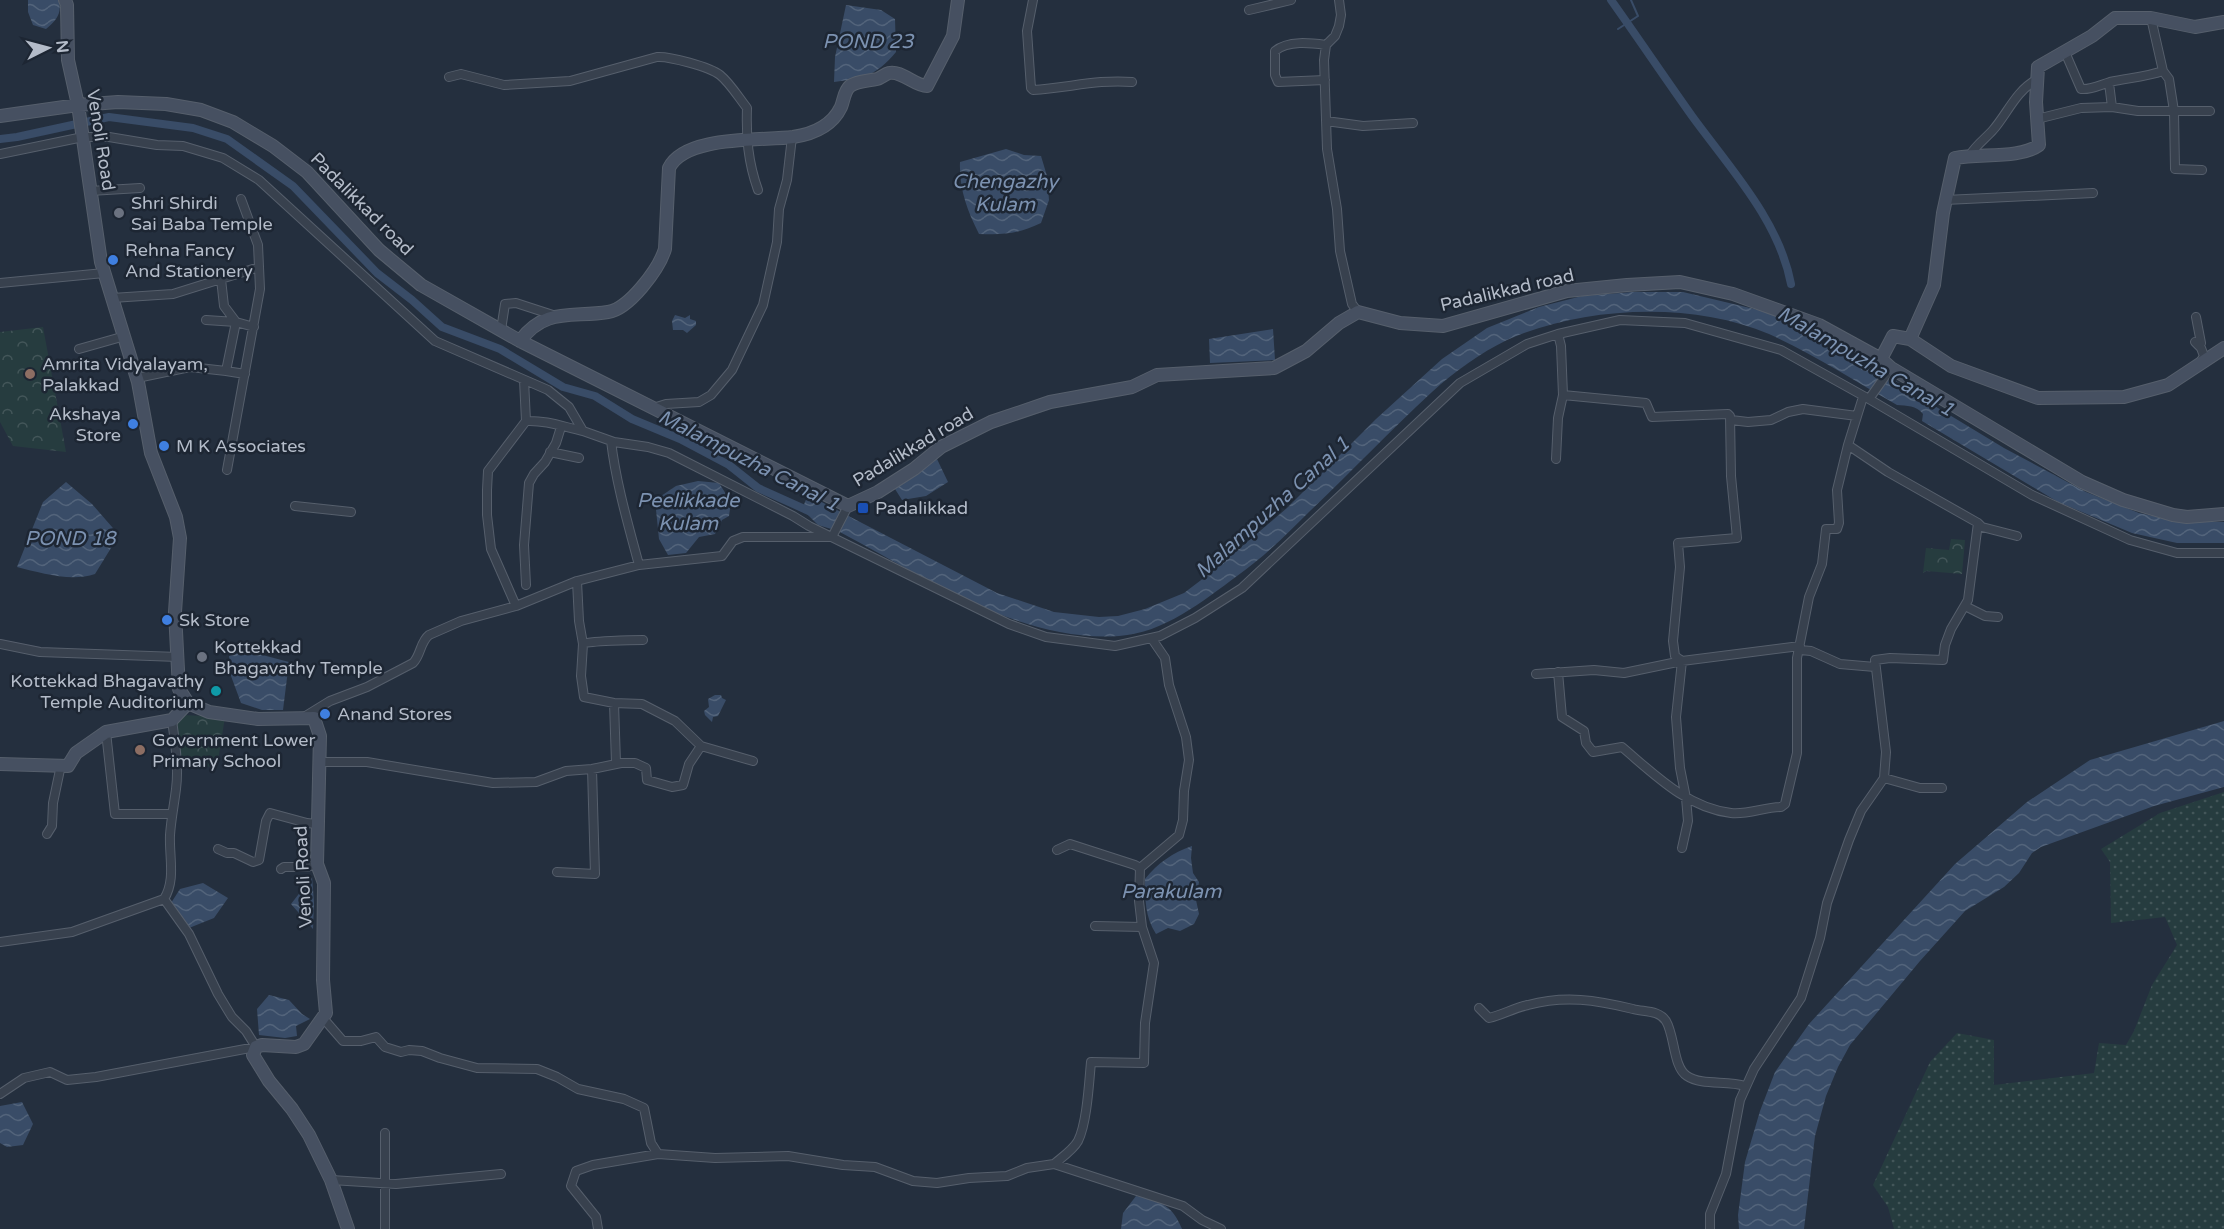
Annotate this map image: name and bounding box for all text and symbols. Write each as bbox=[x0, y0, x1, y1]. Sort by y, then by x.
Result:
north arrow bbox=[18, 18, 78, 78]
water label: POND 23 bbox=[822, 30, 915, 54]
text: N bbox=[51, 39, 73, 54]
street label: Venoli Road bbox=[82, 88, 120, 192]
street label: Padalikkad road bbox=[306, 148, 418, 260]
water label: Chengazhy Kulam bbox=[952, 170, 1060, 217]
place label: Shri Shirdi Sai Baba Temple bbox=[131, 192, 273, 235]
marker: Shri Shirdi Sai Baba Temple bbox=[112, 206, 126, 220]
place label: Rehna Fancy And Stationery bbox=[125, 239, 253, 282]
marker: Rehna Fancy And Stationery bbox=[106, 253, 120, 267]
street label: Padalikkad road bbox=[1438, 264, 1576, 316]
water label: Malampuzha Canal 1 bbox=[1773, 302, 1958, 422]
place label: Amrita Vidyalayam, Palakkad bbox=[42, 353, 208, 396]
marker: Amrita Vidyalayam, Palakkad bbox=[23, 367, 37, 381]
street label: Padalikkad road bbox=[849, 402, 977, 492]
place label: Akshaya Store bbox=[49, 403, 121, 446]
water label: Malampuzha Canal 1 bbox=[654, 405, 843, 517]
marker: Akshaya Store bbox=[126, 417, 140, 431]
water label: Malampuzha Canal 1 bbox=[1190, 432, 1355, 584]
place label: M K Associates bbox=[176, 435, 306, 457]
marker: M K Associates bbox=[157, 439, 171, 453]
water label: Peelikkade Kulam bbox=[637, 489, 741, 536]
place label: Padalikkad bbox=[875, 497, 968, 519]
marker: Padalikkad bbox=[856, 501, 870, 515]
water label: POND 18 bbox=[24, 527, 117, 551]
place label: Sk Store bbox=[179, 609, 250, 631]
marker: Sk Store bbox=[160, 613, 174, 627]
place label: Kottekkad Bhagavathy Temple bbox=[214, 636, 383, 679]
marker: Kottekkad Bhagavathy Temple bbox=[195, 650, 209, 664]
place label: Kottekkad Bhagavathy Temple Auditorium bbox=[10, 670, 204, 713]
marker: Kottekkad Bhagavathy Temple Auditorium bbox=[209, 684, 223, 698]
place label: Anand Stores bbox=[337, 703, 452, 725]
marker: Anand Stores bbox=[318, 707, 332, 721]
place label: Government Lower Primary School bbox=[152, 729, 315, 772]
marker: Government Lower Primary School bbox=[133, 743, 147, 757]
street label: Venoli Road bbox=[289, 825, 317, 929]
water label: Parakulam bbox=[1121, 880, 1222, 904]

